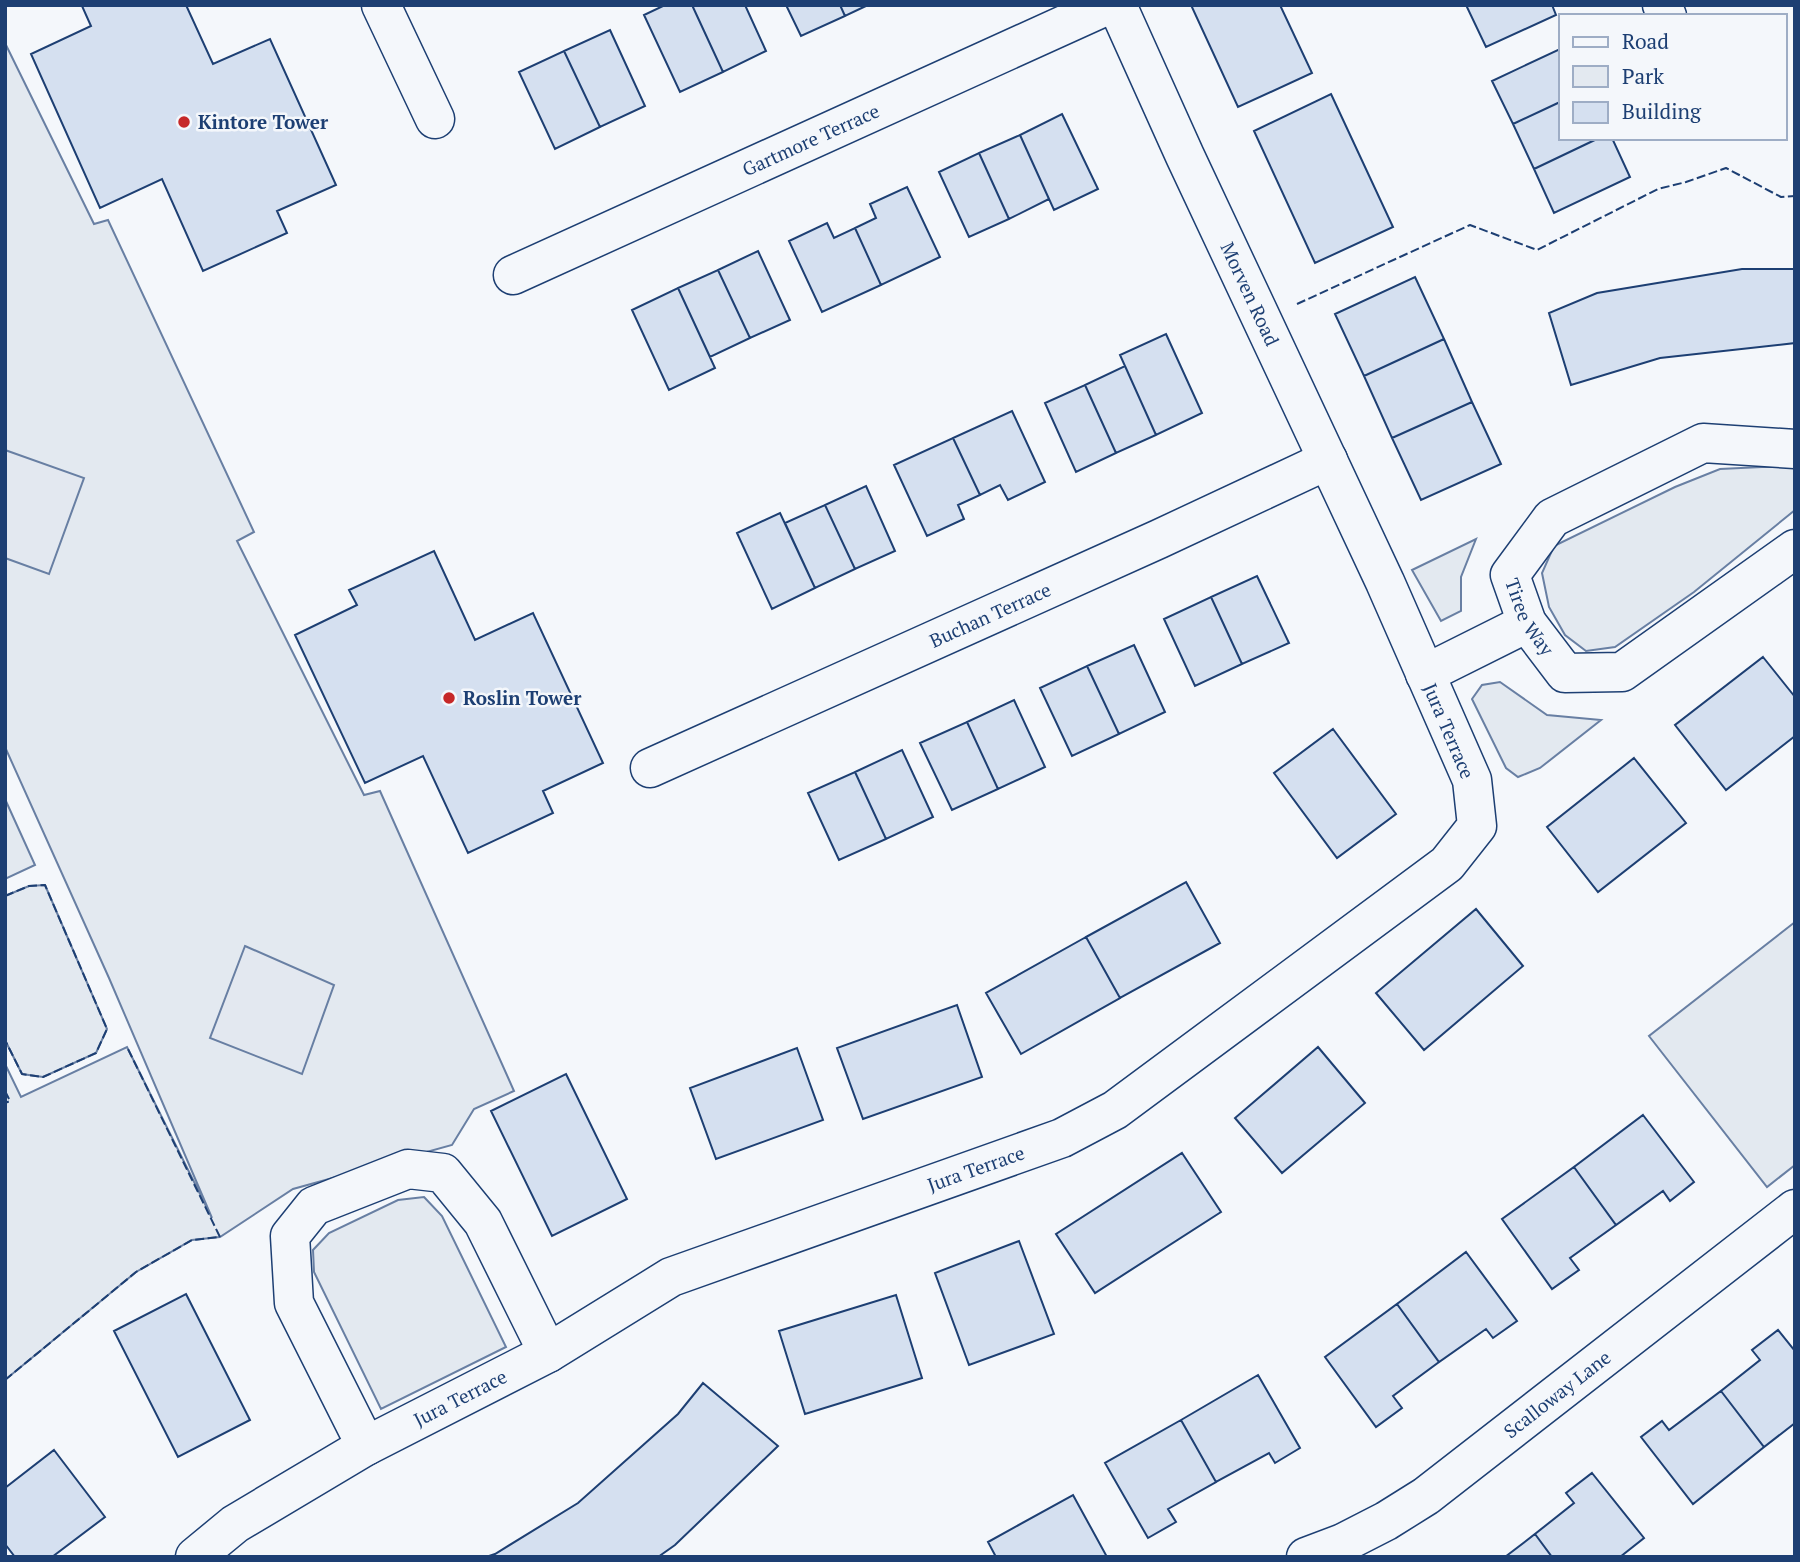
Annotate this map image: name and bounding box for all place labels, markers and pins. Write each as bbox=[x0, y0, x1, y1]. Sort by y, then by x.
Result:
place label: Kintore Tower bbox=[198, 109, 329, 134]
marker: Kintore Tower bbox=[176, 114, 192, 130]
place label: Roslin Tower bbox=[463, 685, 582, 710]
marker: Roslin Tower bbox=[441, 690, 457, 706]

